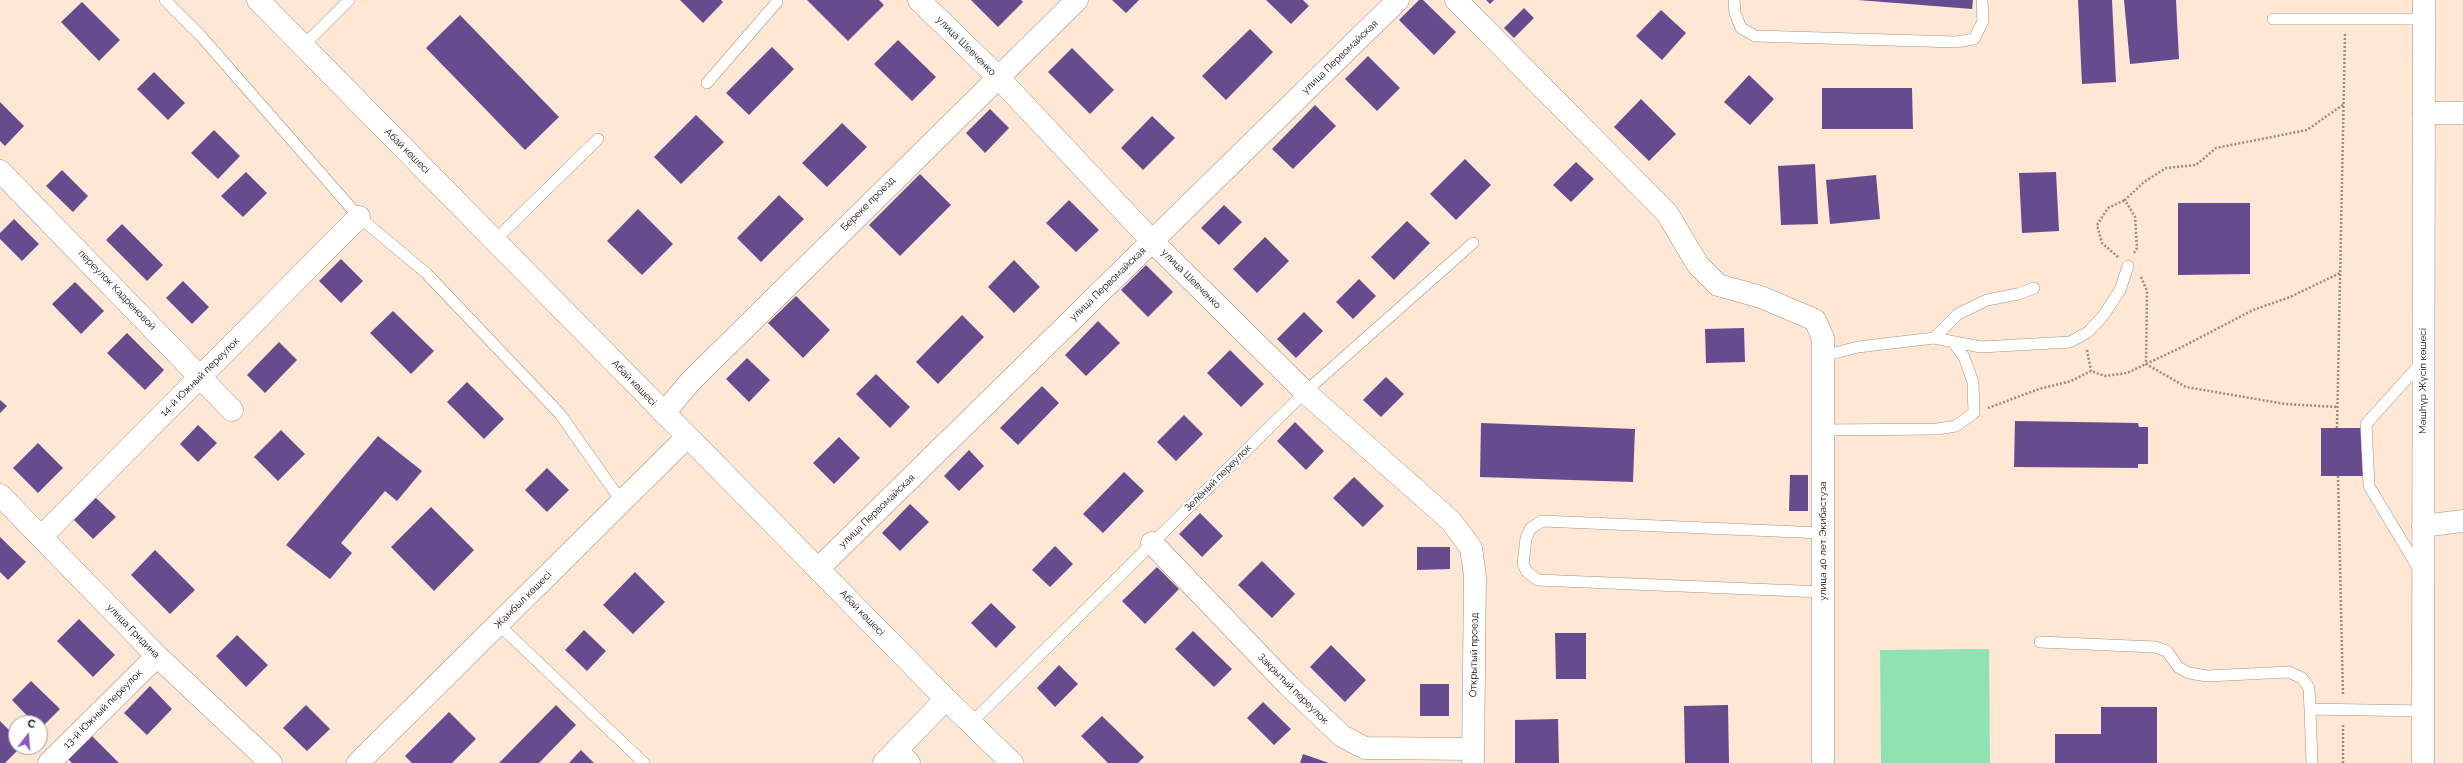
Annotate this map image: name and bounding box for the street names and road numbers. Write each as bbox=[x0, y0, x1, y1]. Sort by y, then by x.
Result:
street label: улица Шевченко bbox=[934, 14, 998, 78]
street label: улица Первомайская bbox=[1299, 18, 1381, 96]
street label: Абай көшесі bbox=[382, 126, 432, 176]
street label: Береке проезд bbox=[838, 174, 898, 234]
street label: улица Первомайская bbox=[1067, 245, 1149, 323]
street label: переулок Кадреновой bbox=[76, 247, 158, 333]
street label: улица Шевченко bbox=[1159, 247, 1223, 311]
street label: Мәшһүр Жүсіп көшесі bbox=[2417, 328, 2429, 434]
street label: 14-й Южный переулок bbox=[158, 335, 242, 419]
street label: Абай көшесі bbox=[609, 358, 659, 408]
street label: Зелёный переулок bbox=[1182, 442, 1254, 514]
street label: улица Первомайская bbox=[836, 472, 918, 550]
street label: улица 40 лет Экибастуза bbox=[1817, 481, 1829, 601]
street label: Жамбыл көшесі bbox=[492, 569, 554, 631]
street label: Абай көшесі bbox=[837, 588, 887, 638]
street label: улица Гридина bbox=[104, 601, 162, 661]
street label: Открытый проезд bbox=[1467, 613, 1481, 697]
street label: Закрытый переулок bbox=[1255, 651, 1331, 727]
street label: 13-й Южный переулок bbox=[61, 667, 145, 751]

